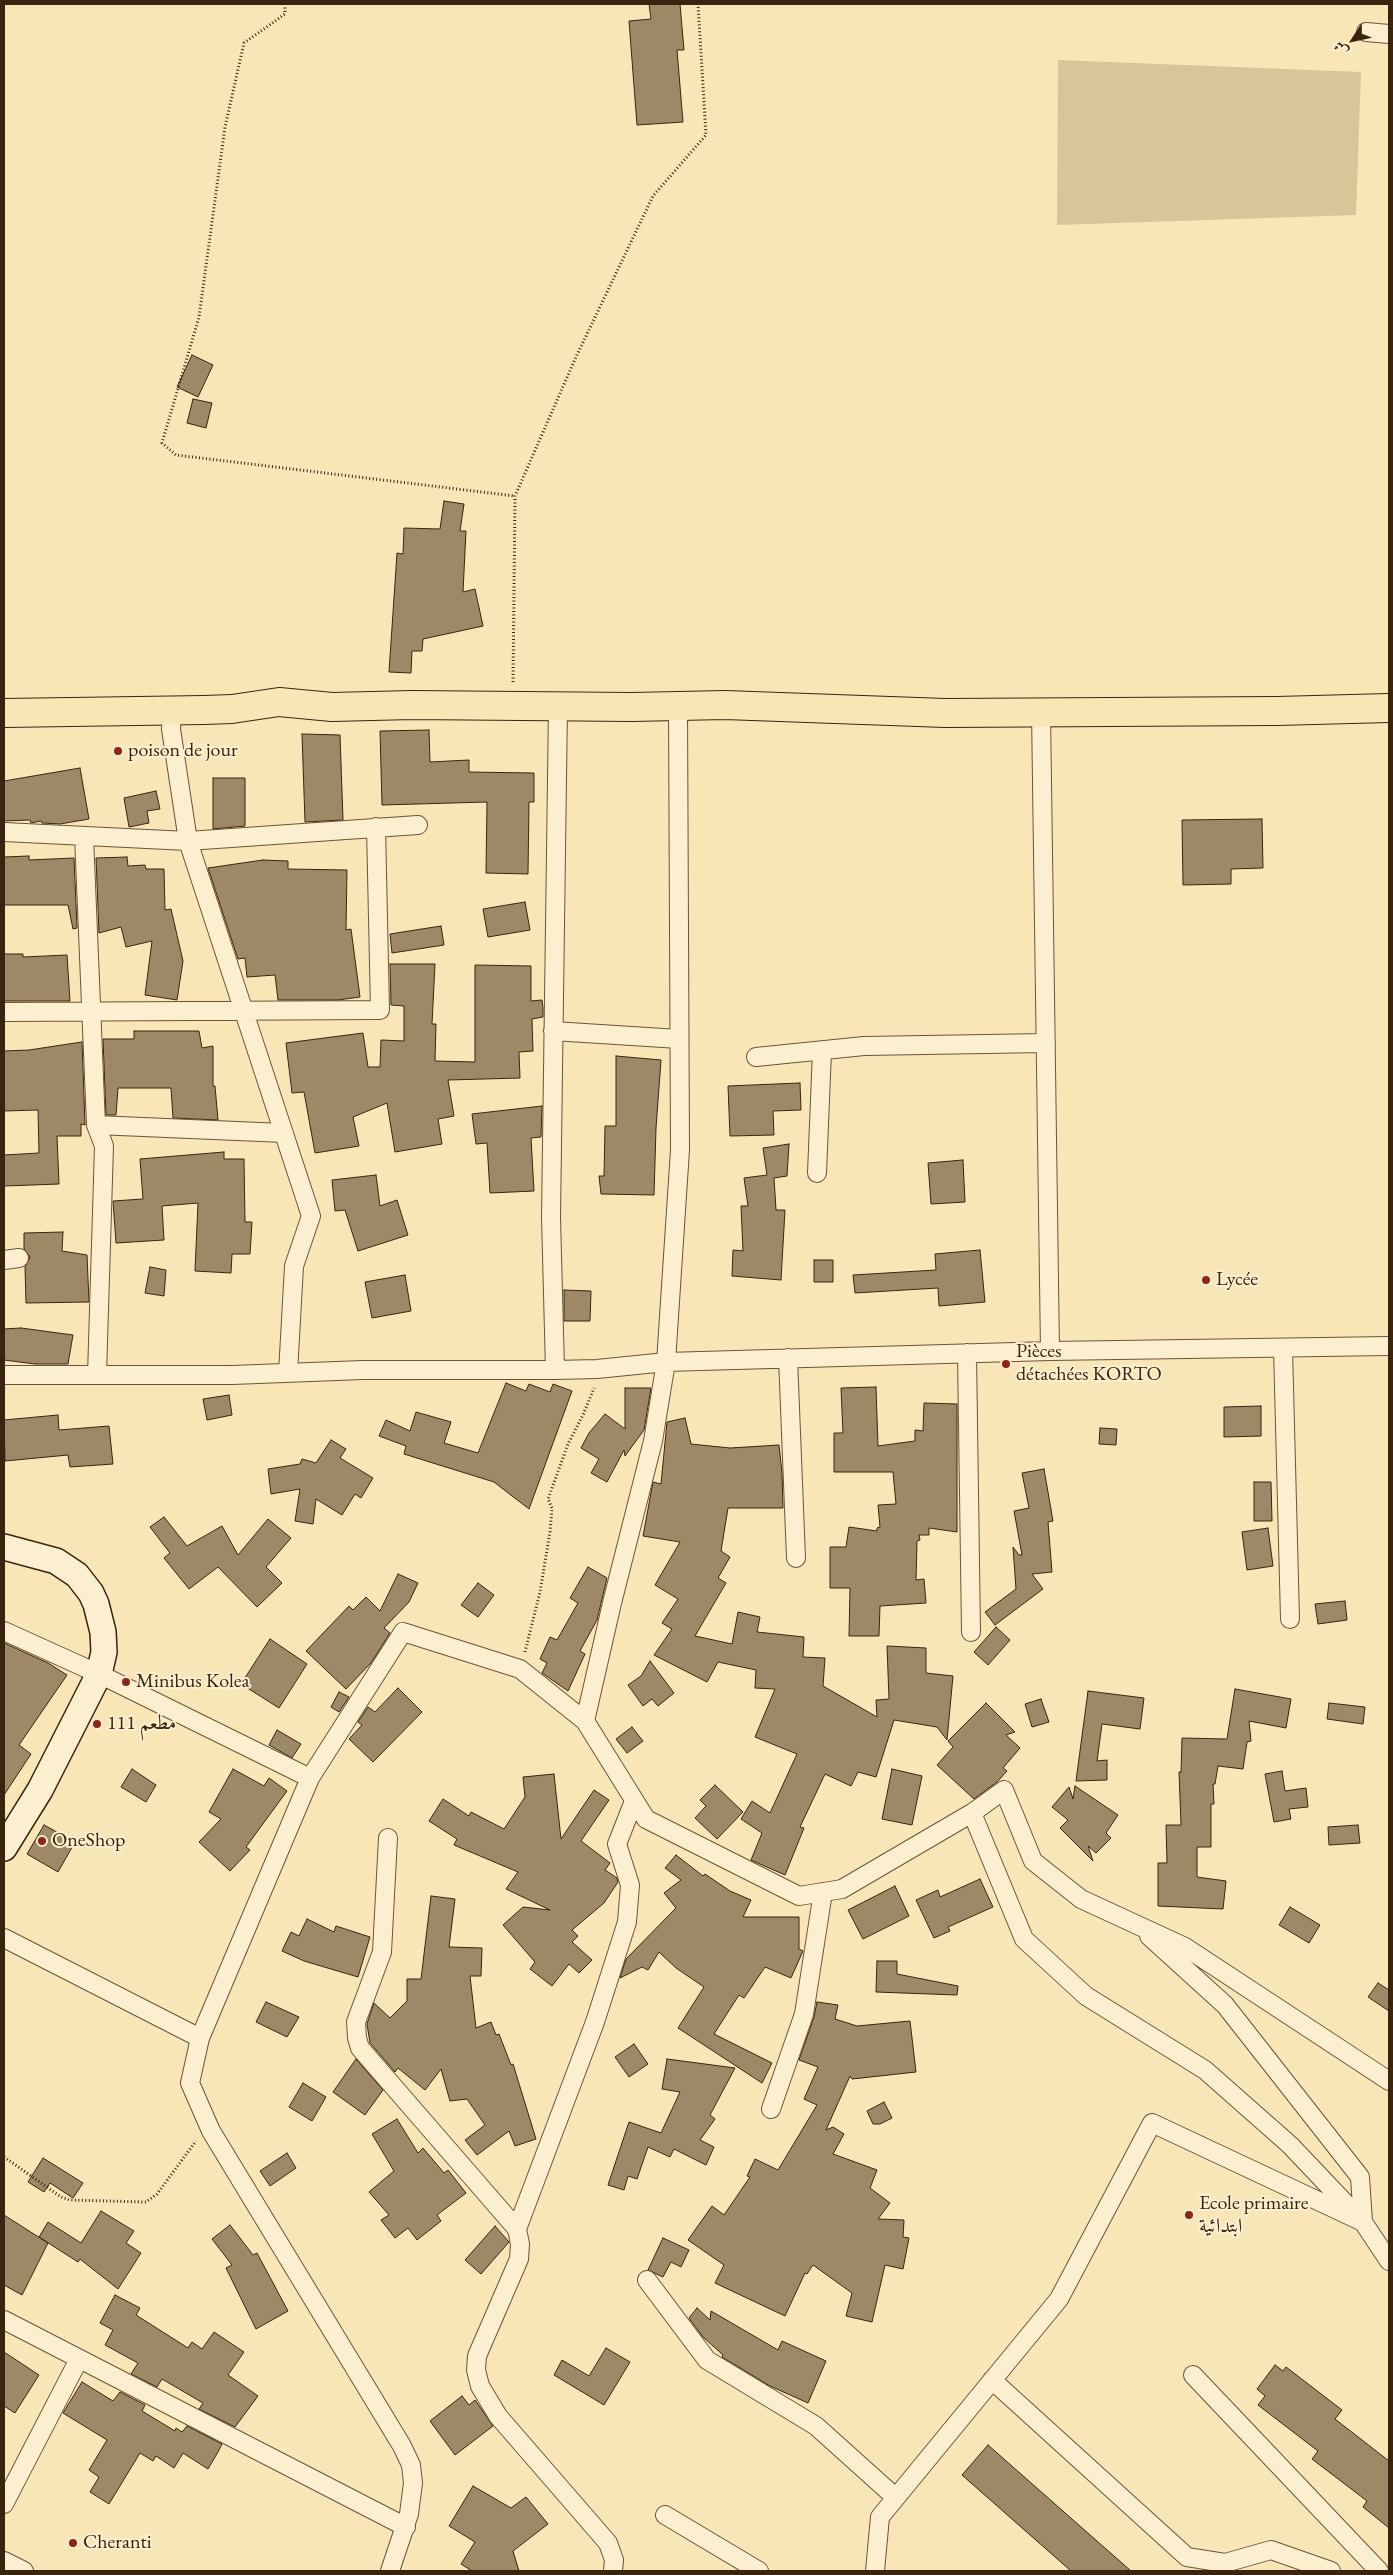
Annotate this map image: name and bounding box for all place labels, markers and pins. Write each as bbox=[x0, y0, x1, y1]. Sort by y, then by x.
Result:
place label: poison de jour bbox=[128, 739, 238, 763]
marker: poison de jour bbox=[112, 745, 124, 757]
place label: Lycée bbox=[1216, 1268, 1258, 1292]
marker: Lycée bbox=[1200, 1274, 1212, 1286]
place label: Pièces détachées KORTO bbox=[1016, 1340, 1162, 1387]
marker: Pièces détachées KORTO bbox=[1000, 1358, 1012, 1370]
place label: Minibus Kolea bbox=[136, 1670, 249, 1694]
marker: Minibus Kolea bbox=[120, 1676, 132, 1688]
place label: مطعم 111 bbox=[107, 1712, 176, 1736]
marker: مطعم 111 bbox=[91, 1718, 103, 1730]
place label: OneShop bbox=[52, 1829, 125, 1853]
marker: OneShop bbox=[36, 1835, 48, 1847]
place label: Ecole primaire ابتدائية bbox=[1199, 2192, 1309, 2239]
marker: Ecole primaire ابتدائية bbox=[1183, 2209, 1195, 2221]
place label: Cheranti bbox=[83, 2531, 152, 2555]
marker: Cheranti bbox=[67, 2537, 79, 2549]

